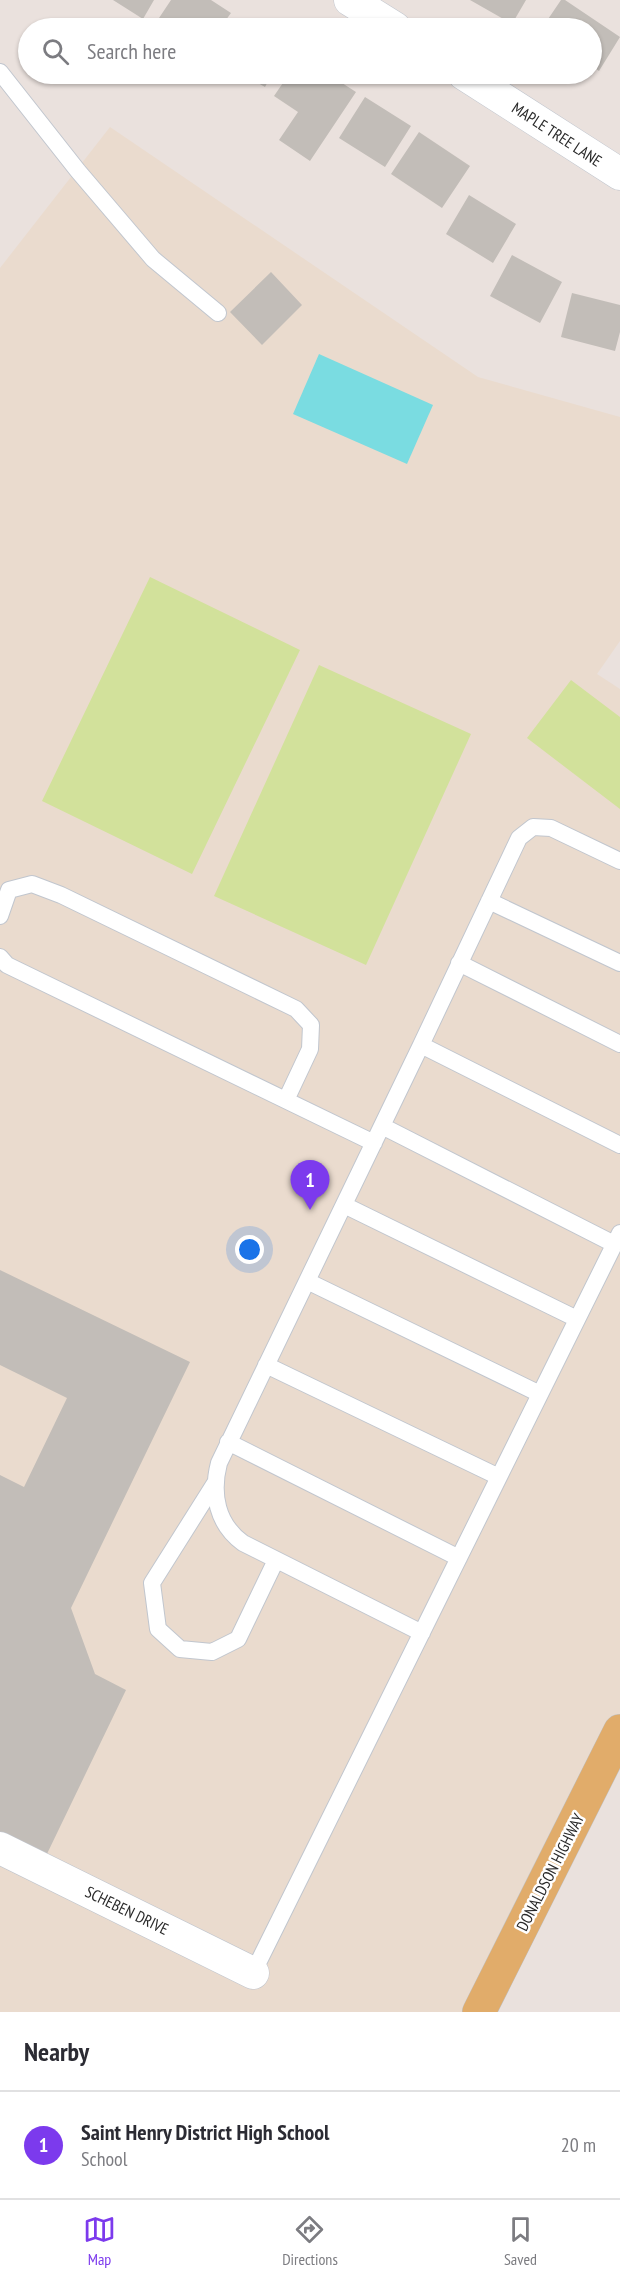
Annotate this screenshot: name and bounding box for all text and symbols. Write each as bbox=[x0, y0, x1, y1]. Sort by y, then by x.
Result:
search box bbox=[18, 18, 602, 84]
icon: search bbox=[39, 35, 72, 68]
text: Search here bbox=[87, 37, 176, 65]
street label: MAPLE TREE LANE bbox=[508, 98, 606, 171]
pin: 1 bbox=[290, 1160, 330, 1210]
your location bbox=[235, 1235, 264, 1264]
street label: DONALDSON HIGHWAY bbox=[512, 1809, 589, 1934]
street label: SCHEBEN DRIVE bbox=[82, 1881, 172, 1939]
text: Nearby bbox=[24, 2035, 89, 2068]
text: Saint Henry District High School bbox=[81, 2118, 329, 2146]
text: 1 bbox=[39, 2132, 48, 2158]
text: 20 m bbox=[561, 2132, 596, 2158]
text: School bbox=[81, 2146, 127, 2172]
tab: Map bbox=[83, 2213, 116, 2269]
tab: Directions bbox=[282, 2213, 338, 2269]
tab: Saved bbox=[504, 2213, 537, 2269]

